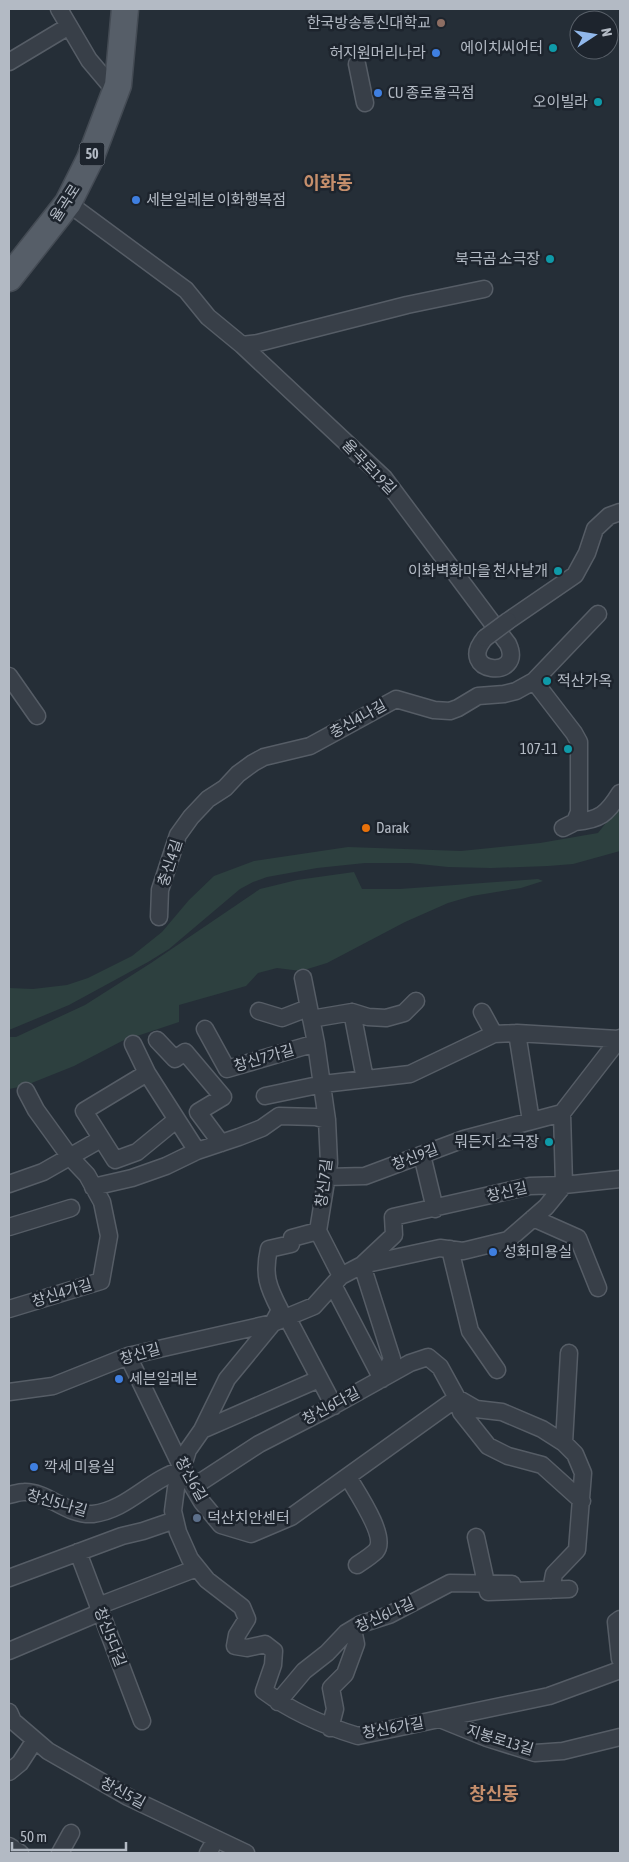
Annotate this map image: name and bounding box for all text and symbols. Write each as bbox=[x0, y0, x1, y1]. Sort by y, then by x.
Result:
north arrow bbox=[569, 10, 619, 60]
place label: 한국방송통신대학교 bbox=[307, 14, 431, 31]
marker: 한국방송통신대학교 bbox=[435, 17, 447, 29]
text: N bbox=[598, 27, 615, 38]
place label: 에이치씨어터 bbox=[460, 39, 543, 56]
marker: 에이치씨어터 bbox=[547, 42, 559, 54]
place label: 허지원머리나라 bbox=[329, 44, 426, 61]
marker: 허지원머리나라 bbox=[430, 47, 442, 59]
place label: CU 종로율곡점 bbox=[388, 84, 475, 101]
marker: CU 종로율곡점 bbox=[372, 87, 384, 99]
place label: 오이빌라 bbox=[533, 93, 588, 110]
marker: 오이빌라 bbox=[592, 96, 604, 108]
road number: 50 bbox=[80, 142, 104, 166]
district label: 이화동 bbox=[303, 172, 353, 193]
street label: 율곡로 bbox=[46, 181, 83, 225]
place label: 세븐일레븐 이화행복점 bbox=[146, 191, 286, 208]
marker: 세븐일레븐 이화행복점 bbox=[130, 194, 142, 206]
place label: 북극곰 소극장 bbox=[455, 250, 540, 267]
marker: 북극곰 소극장 bbox=[544, 253, 556, 265]
street label: 율곡로19길 bbox=[339, 436, 400, 497]
place label: 이화벽화마을 천사날개 bbox=[408, 562, 548, 579]
marker: 이화벽화마을 천사날개 bbox=[552, 565, 564, 577]
place label: 적산가옥 bbox=[557, 672, 612, 689]
marker: 적산가옥 bbox=[541, 675, 553, 687]
street label: 충신4나길 bbox=[326, 696, 389, 741]
place label: 107-11 bbox=[520, 740, 558, 757]
marker: 107-11 bbox=[562, 743, 574, 755]
place label: Darak bbox=[376, 819, 409, 836]
marker: Darak bbox=[360, 822, 372, 834]
street label: 충신4길 bbox=[154, 837, 185, 889]
street label: 창신7가길 bbox=[232, 1041, 296, 1074]
place label: 뭐든지 소극장 bbox=[454, 1133, 539, 1150]
marker: 뭐든지 소극장 bbox=[543, 1136, 555, 1148]
street label: 창신9길 bbox=[389, 1140, 440, 1173]
street label: 창신7길 bbox=[312, 1158, 335, 1208]
street label: 창신길 bbox=[485, 1179, 529, 1204]
place label: 성화미용실 bbox=[503, 1243, 572, 1260]
marker: 성화미용실 bbox=[487, 1246, 499, 1258]
street label: 창신4가길 bbox=[30, 1275, 94, 1310]
street label: 창신길 bbox=[118, 1340, 162, 1367]
place label: 세븐일레븐 bbox=[129, 1370, 198, 1387]
marker: 세븐일레븐 bbox=[113, 1373, 125, 1385]
street label: 창신6다길 bbox=[299, 1383, 362, 1428]
street label: 창신6길 bbox=[172, 1453, 211, 1504]
place label: 깍세 미용실 bbox=[44, 1458, 115, 1475]
marker: 깍세 미용실 bbox=[28, 1461, 40, 1473]
street label: 창신5나길 bbox=[25, 1486, 89, 1519]
place label: 덕산치안센터 bbox=[207, 1509, 290, 1526]
marker: 덕산치안센터 bbox=[191, 1512, 203, 1524]
street label: 창신6나길 bbox=[353, 1594, 417, 1635]
street label: 창신5다길 bbox=[91, 1605, 130, 1669]
street label: 창신6가길 bbox=[361, 1714, 425, 1741]
street label: 지봉로13길 bbox=[465, 1721, 536, 1758]
street label: 창신5길 bbox=[98, 1774, 149, 1811]
district label: 창신동 bbox=[469, 1783, 519, 1804]
scale bar bbox=[12, 1820, 126, 1852]
text: 50 m bbox=[20, 1828, 47, 1845]

